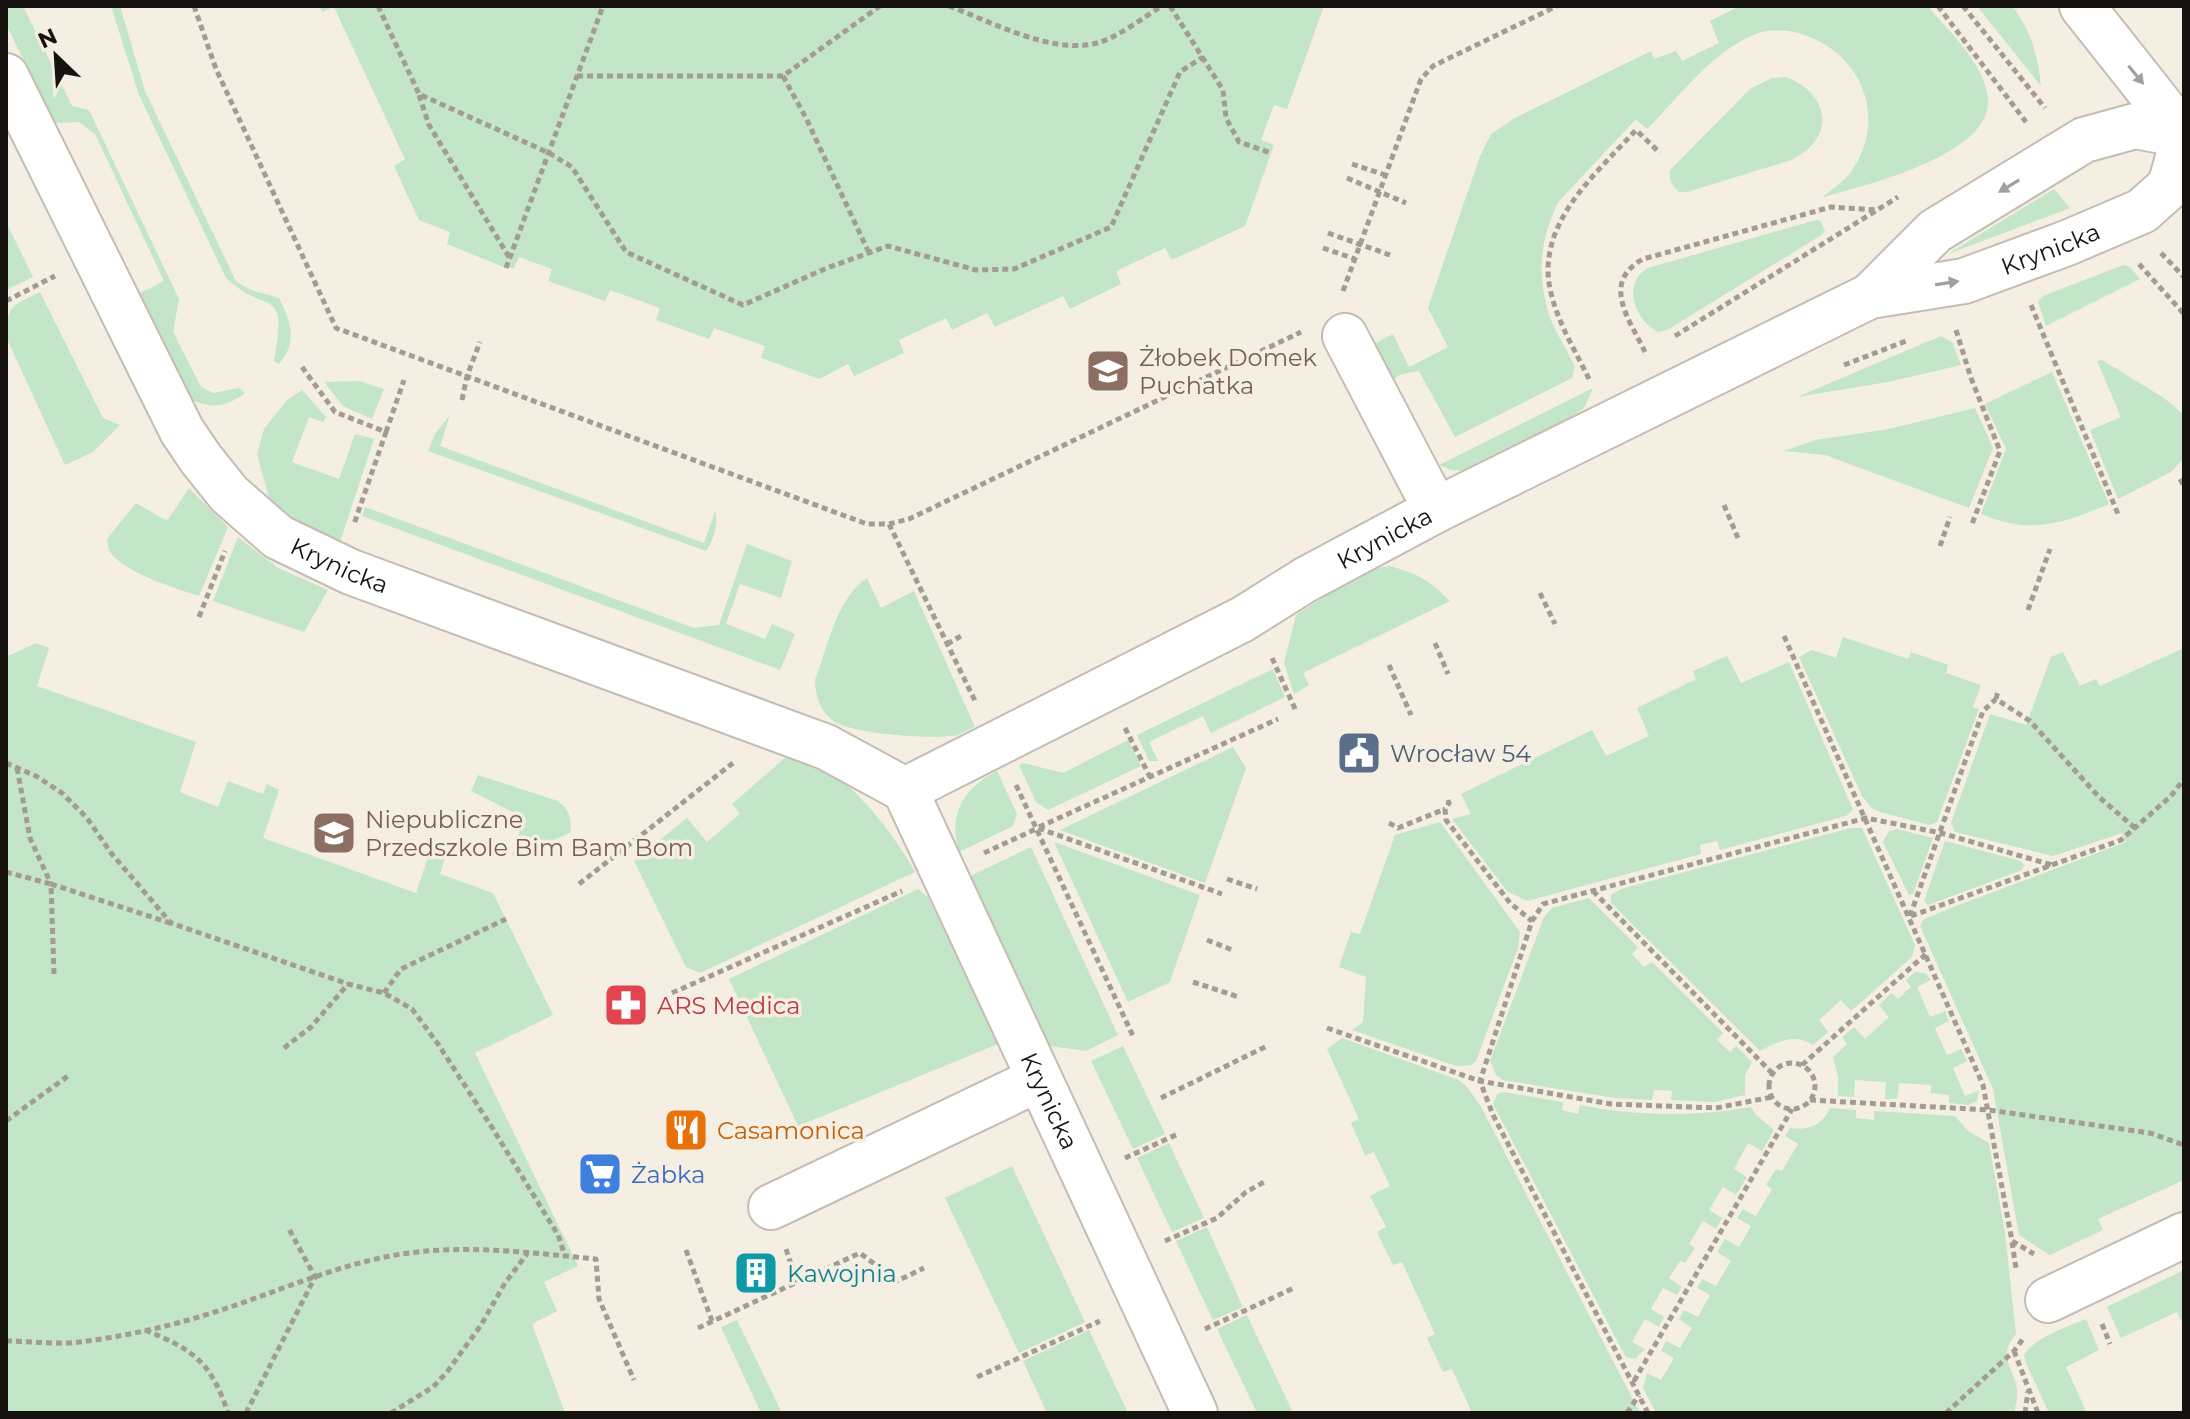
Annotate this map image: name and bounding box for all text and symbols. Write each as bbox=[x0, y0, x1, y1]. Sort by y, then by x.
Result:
north arrow bbox=[16, 16, 96, 96]
text: N bbox=[34, 22, 62, 54]
one-way arrow bbox=[2127, 65, 2144, 85]
one-way arrow bbox=[1998, 179, 2020, 193]
street label: Krynicka bbox=[1997, 216, 2104, 281]
one-way arrow bbox=[1935, 277, 1960, 289]
place label: Żłobek Domek Puchatka bbox=[1139, 343, 1318, 400]
school or university icon: Żłobek Domek Puchatka bbox=[1084, 347, 1132, 395]
street label: Krynicka bbox=[1332, 500, 1437, 575]
street label: Krynicka bbox=[286, 531, 392, 599]
public building icon: Wrocław 54 bbox=[1335, 729, 1383, 777]
place label: Wrocław 54 bbox=[1390, 739, 1531, 768]
place label: Niepubliczne Przedszkole Bim Bam Bom bbox=[365, 805, 693, 862]
school or university icon: Niepubliczne Przedszkole Bim Bam Bom bbox=[310, 809, 358, 857]
pharmacy icon: ARS Medica bbox=[602, 981, 650, 1029]
place label: ARS Medica bbox=[657, 991, 800, 1020]
street label: Krynicka bbox=[1015, 1048, 1085, 1154]
restaurant icon: Casamonica bbox=[662, 1106, 710, 1154]
place label: Casamonica bbox=[717, 1116, 865, 1145]
supermarket icon: Żabka bbox=[576, 1150, 624, 1198]
place label: Żabka bbox=[631, 1160, 705, 1189]
building icon: Kawojnia bbox=[732, 1249, 780, 1297]
place label: Kawojnia bbox=[787, 1259, 897, 1288]

